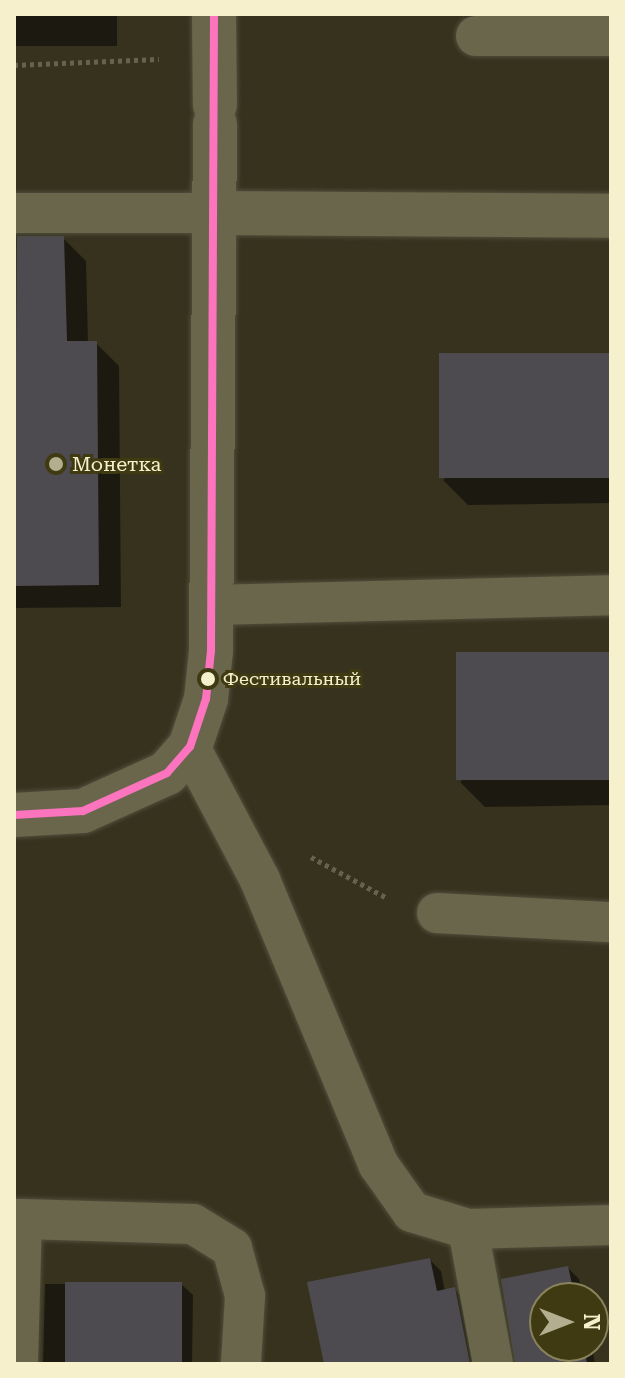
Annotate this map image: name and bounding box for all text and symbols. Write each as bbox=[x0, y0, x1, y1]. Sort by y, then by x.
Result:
place label: Монетка bbox=[72, 452, 161, 476]
marker: Монетка bbox=[47, 455, 65, 473]
place label: Фестивальный bbox=[223, 668, 361, 690]
marker: Фестивальный bbox=[200, 671, 216, 687]
north arrow bbox=[529, 1282, 609, 1362]
text: N bbox=[579, 1314, 604, 1330]

